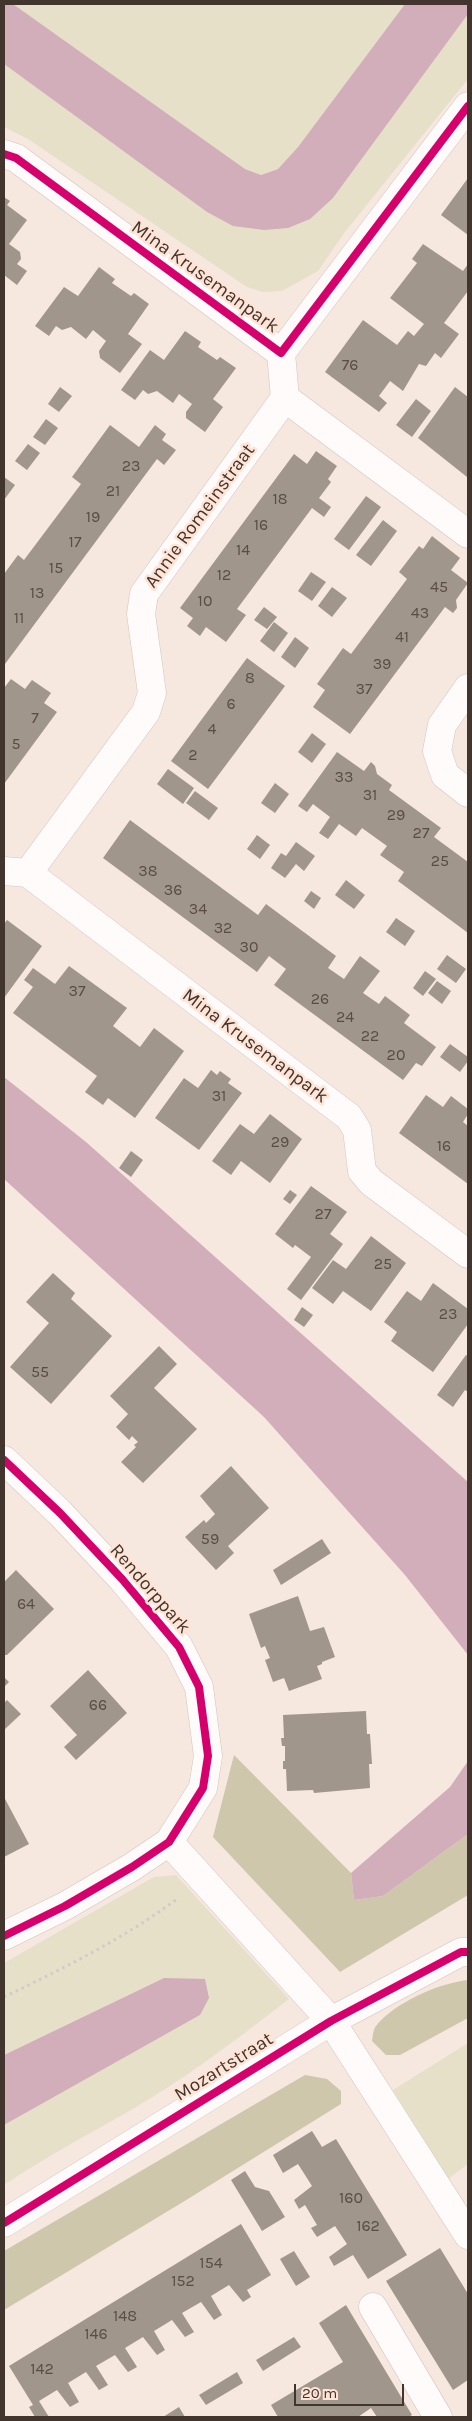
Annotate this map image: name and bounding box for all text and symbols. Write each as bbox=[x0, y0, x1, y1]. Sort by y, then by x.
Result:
street label: Mina Krusemanpark bbox=[127, 216, 283, 338]
house number: 76 bbox=[342, 355, 358, 375]
street label: Annie Romeinstraat bbox=[140, 440, 260, 592]
house number: 23 bbox=[122, 456, 140, 476]
house number: 21 bbox=[106, 481, 120, 501]
house number: 18 bbox=[272, 489, 288, 509]
house number: 19 bbox=[86, 507, 100, 527]
house number: 16 bbox=[254, 515, 268, 535]
house number: 17 bbox=[69, 532, 81, 552]
house number: 14 bbox=[236, 540, 250, 560]
house number: 15 bbox=[49, 558, 63, 578]
house number: 12 bbox=[217, 565, 231, 585]
house number: 45 bbox=[430, 577, 448, 597]
house number: 13 bbox=[30, 583, 44, 603]
house number: 10 bbox=[198, 591, 212, 611]
house number: 43 bbox=[411, 603, 429, 623]
house number: 11 bbox=[14, 608, 24, 628]
house number: 41 bbox=[395, 627, 409, 647]
house number: 39 bbox=[373, 654, 391, 674]
house number: 8 bbox=[245, 668, 255, 688]
house number: 37 bbox=[356, 679, 372, 699]
house number: 6 bbox=[226, 694, 236, 714]
house number: 7 bbox=[31, 708, 39, 728]
house number: 4 bbox=[208, 719, 216, 739]
house number: 5 bbox=[11, 734, 21, 754]
house number: 2 bbox=[188, 745, 198, 765]
house number: 33 bbox=[335, 767, 353, 787]
house number: 31 bbox=[363, 785, 377, 805]
house number: 29 bbox=[387, 805, 405, 825]
house number: 27 bbox=[413, 823, 429, 843]
house number: 25 bbox=[431, 851, 449, 871]
house number: 38 bbox=[138, 861, 158, 881]
house number: 36 bbox=[164, 880, 182, 900]
house number: 34 bbox=[189, 899, 207, 919]
house number: 32 bbox=[214, 918, 232, 938]
house number: 30 bbox=[240, 937, 258, 957]
house number: 37 bbox=[69, 981, 85, 1001]
street label: Mina Krusemanpark bbox=[178, 984, 332, 1108]
house number: 26 bbox=[311, 989, 329, 1009]
house number: 24 bbox=[336, 1007, 354, 1027]
house number: 22 bbox=[361, 1026, 379, 1046]
house number: 20 bbox=[387, 1045, 405, 1065]
house number: 31 bbox=[212, 1086, 226, 1106]
house number: 29 bbox=[271, 1132, 289, 1152]
house number: 16 bbox=[437, 1136, 451, 1156]
house number: 27 bbox=[315, 1204, 331, 1224]
house number: 25 bbox=[374, 1254, 392, 1274]
house number: 23 bbox=[439, 1304, 457, 1324]
house number: 55 bbox=[31, 1362, 49, 1382]
house number: 59 bbox=[201, 1529, 219, 1549]
street label: Rendorppark bbox=[105, 1539, 195, 1639]
house number: 64 bbox=[17, 1594, 35, 1614]
house number: 66 bbox=[89, 1695, 107, 1715]
street label: Mozartstraat bbox=[170, 2028, 278, 2106]
house number: 160 bbox=[339, 2188, 363, 2208]
house number: 162 bbox=[356, 2216, 380, 2236]
house number: 154 bbox=[199, 2253, 223, 2273]
house number: 152 bbox=[171, 2271, 195, 2291]
house number: 148 bbox=[113, 2306, 137, 2326]
house number: 146 bbox=[84, 2324, 108, 2344]
house number: 142 bbox=[30, 2359, 54, 2379]
scale bar bbox=[297, 2374, 407, 2406]
text: 20 m bbox=[302, 2384, 337, 2402]

